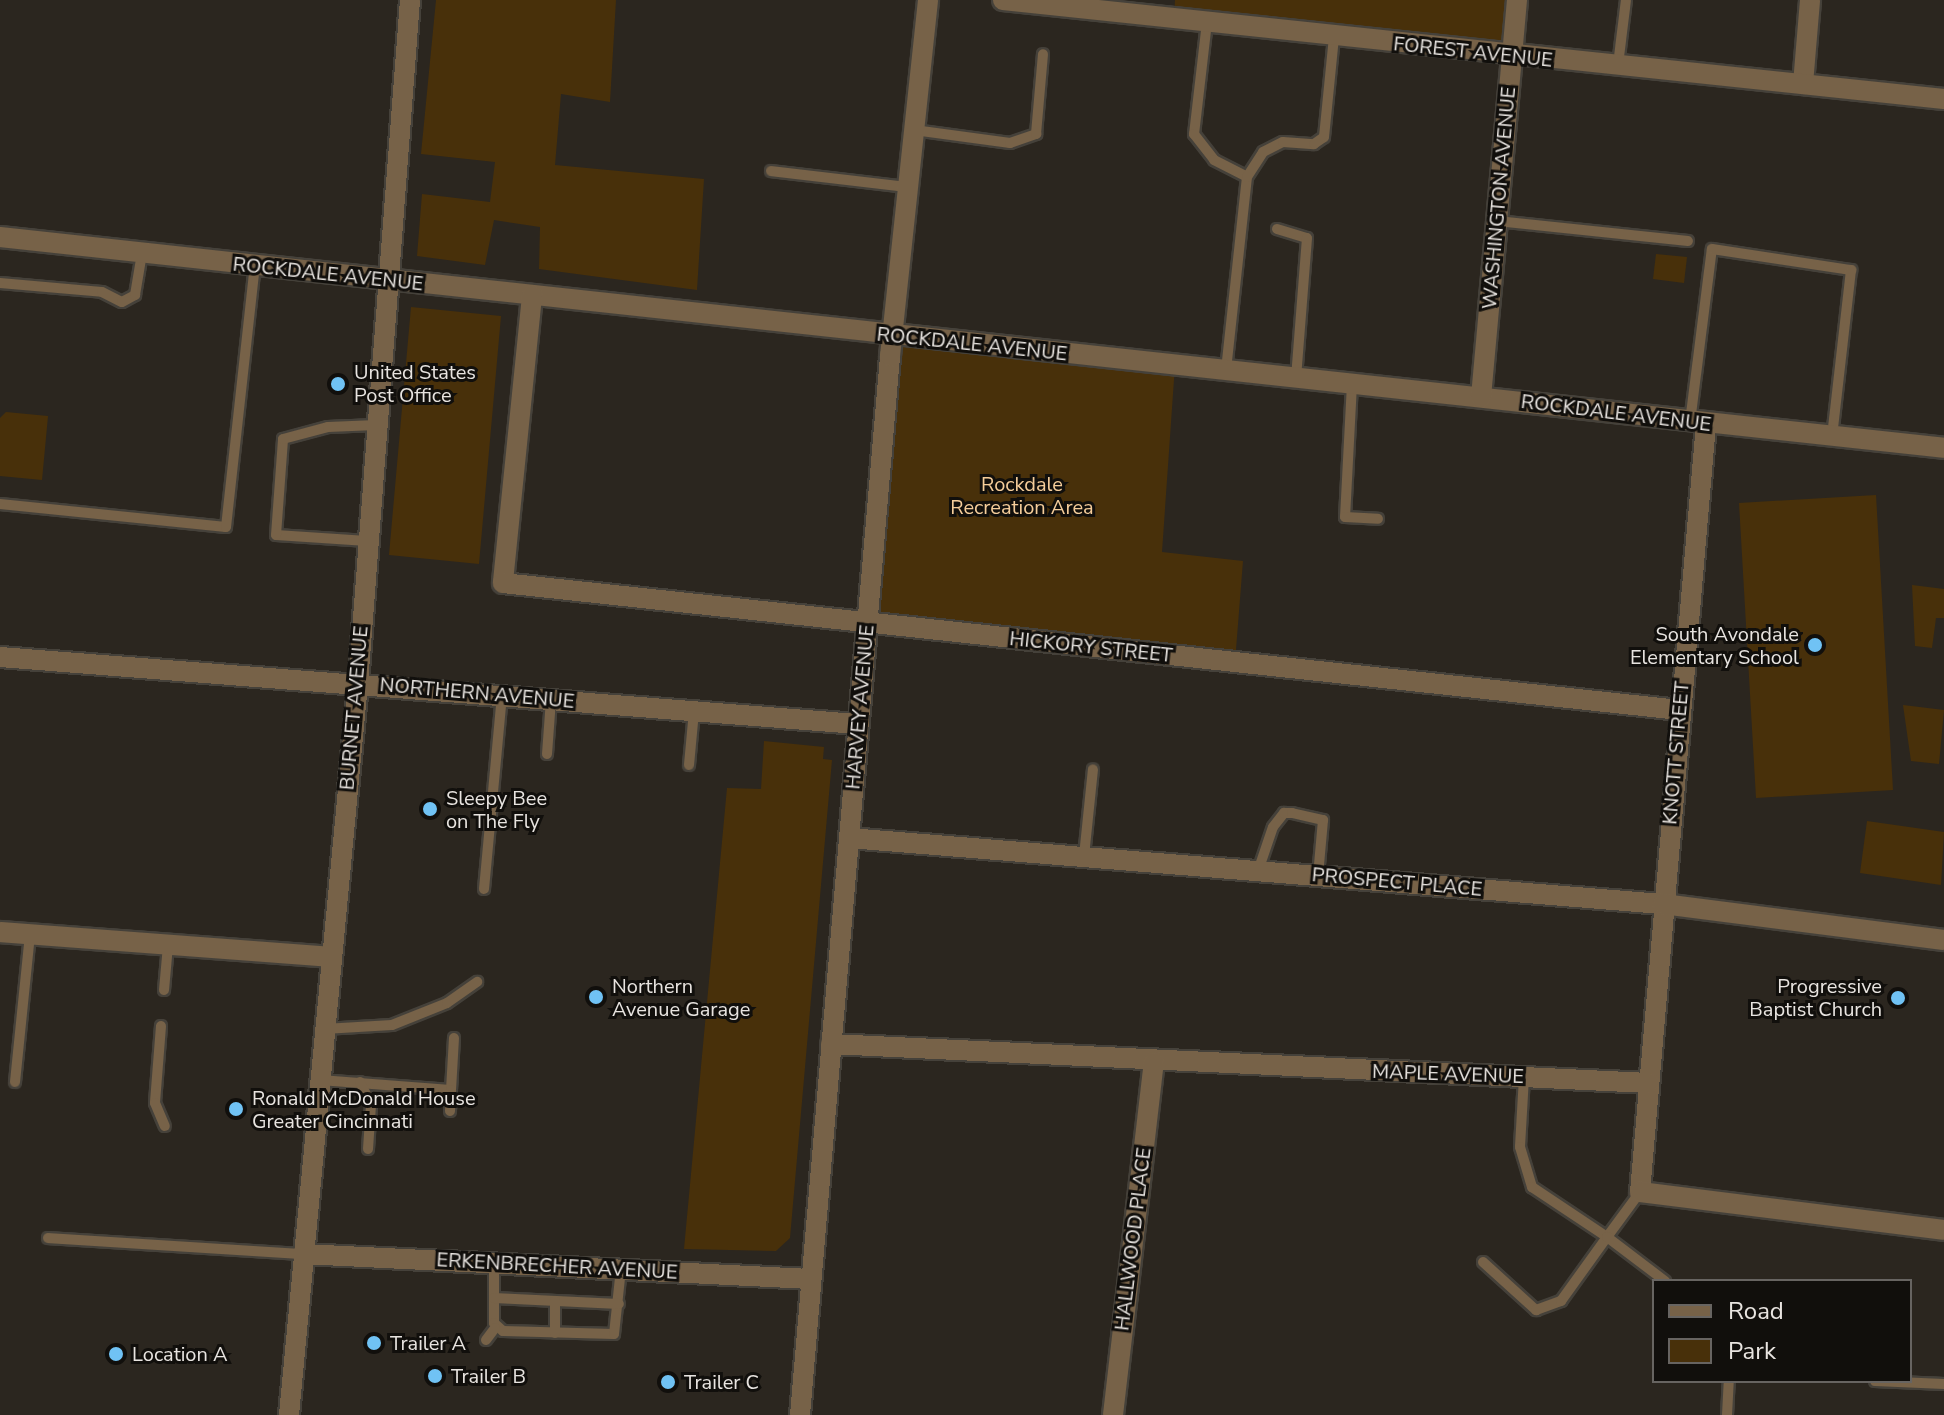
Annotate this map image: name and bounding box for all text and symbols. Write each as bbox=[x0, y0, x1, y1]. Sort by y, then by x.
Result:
street label: FOREST AVENUE bbox=[1392, 32, 1554, 72]
street label: WASHINGTON AVENUE bbox=[1477, 86, 1521, 310]
street label: ROCKDALE AVENUE bbox=[232, 252, 424, 296]
street label: ROCKDALE AVENUE bbox=[876, 322, 1068, 366]
place label: United States Post Office bbox=[354, 360, 476, 407]
marker: United States Post Office bbox=[329, 375, 347, 393]
street label: ROCKDALE AVENUE bbox=[1520, 389, 1712, 437]
park label: Rockdale Recreation Area bbox=[950, 473, 1094, 520]
place label: South Avondale Elementary School bbox=[1630, 622, 1799, 669]
street label: HARVEY AVENUE bbox=[841, 624, 879, 790]
street label: BURNET AVENUE bbox=[335, 625, 373, 791]
street label: HICKORY STREET bbox=[1008, 627, 1174, 667]
marker: South Avondale Elementary School bbox=[1806, 636, 1824, 654]
street label: NORTHERN AVENUE bbox=[379, 673, 575, 713]
street label: KNOTT STREET bbox=[1658, 680, 1694, 826]
place label: Sleepy Bee on The Fly bbox=[446, 786, 547, 833]
marker: Sleepy Bee on The Fly bbox=[421, 800, 439, 818]
street label: PROSPECT PLACE bbox=[1311, 863, 1483, 901]
place label: Northern Avenue Garage bbox=[612, 974, 750, 1021]
place label: Progressive Baptist Church bbox=[1749, 974, 1882, 1021]
marker: Northern Avenue Garage bbox=[587, 988, 605, 1006]
marker: Progressive Baptist Church bbox=[1889, 989, 1907, 1007]
street label: MAPLE AVENUE bbox=[1372, 1059, 1524, 1089]
place label: Ronald McDonald House Greater Cincinnati bbox=[252, 1086, 476, 1133]
marker: Ronald McDonald House Greater Cincinnati bbox=[227, 1100, 245, 1118]
street label: HALLWOOD PLACE bbox=[1110, 1146, 1156, 1332]
street label: ERKENBRECHER AVENUE bbox=[436, 1248, 678, 1284]
legend bbox=[1652, 1279, 1912, 1383]
text: Road bbox=[1728, 1295, 1784, 1327]
place label: Trailer A bbox=[390, 1331, 466, 1355]
marker: Trailer A bbox=[365, 1334, 383, 1352]
text: Park bbox=[1728, 1335, 1776, 1367]
place label: Location A bbox=[132, 1342, 227, 1366]
marker: Location A bbox=[107, 1345, 125, 1363]
place label: Trailer B bbox=[451, 1364, 526, 1388]
marker: Trailer B bbox=[426, 1367, 444, 1385]
place label: Trailer C bbox=[684, 1370, 759, 1394]
marker: Trailer C bbox=[659, 1373, 677, 1391]

